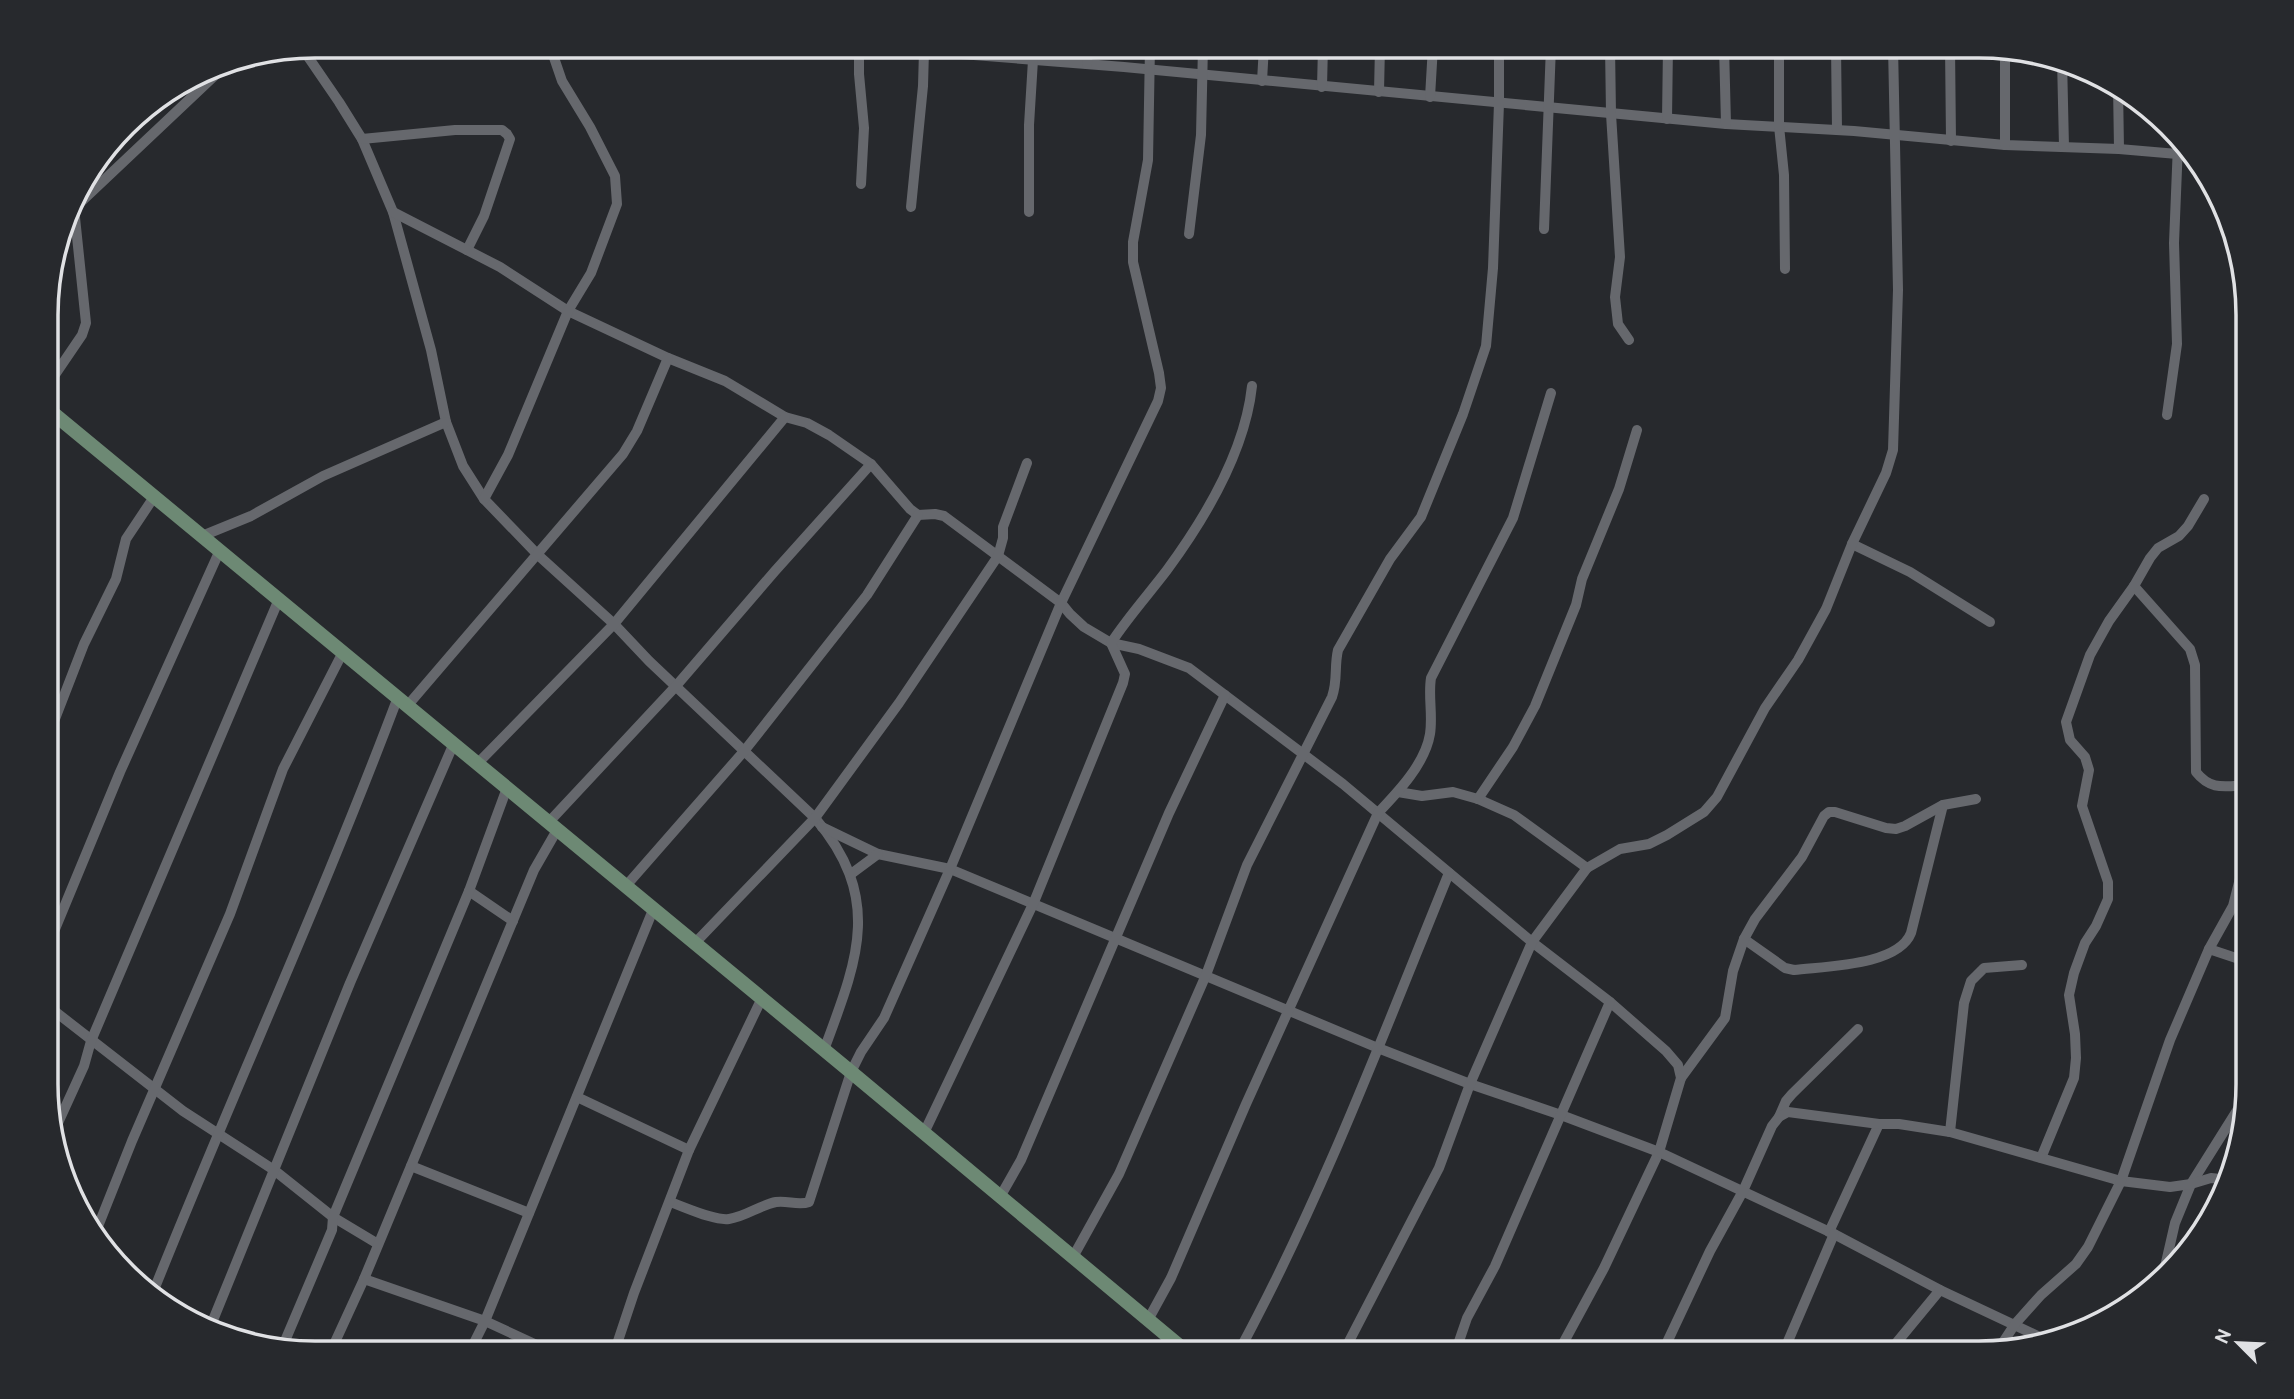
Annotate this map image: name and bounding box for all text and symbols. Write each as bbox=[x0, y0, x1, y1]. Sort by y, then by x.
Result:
north arrow bbox=[2203, 1308, 2273, 1378]
text: N bbox=[2210, 1325, 2236, 1347]

